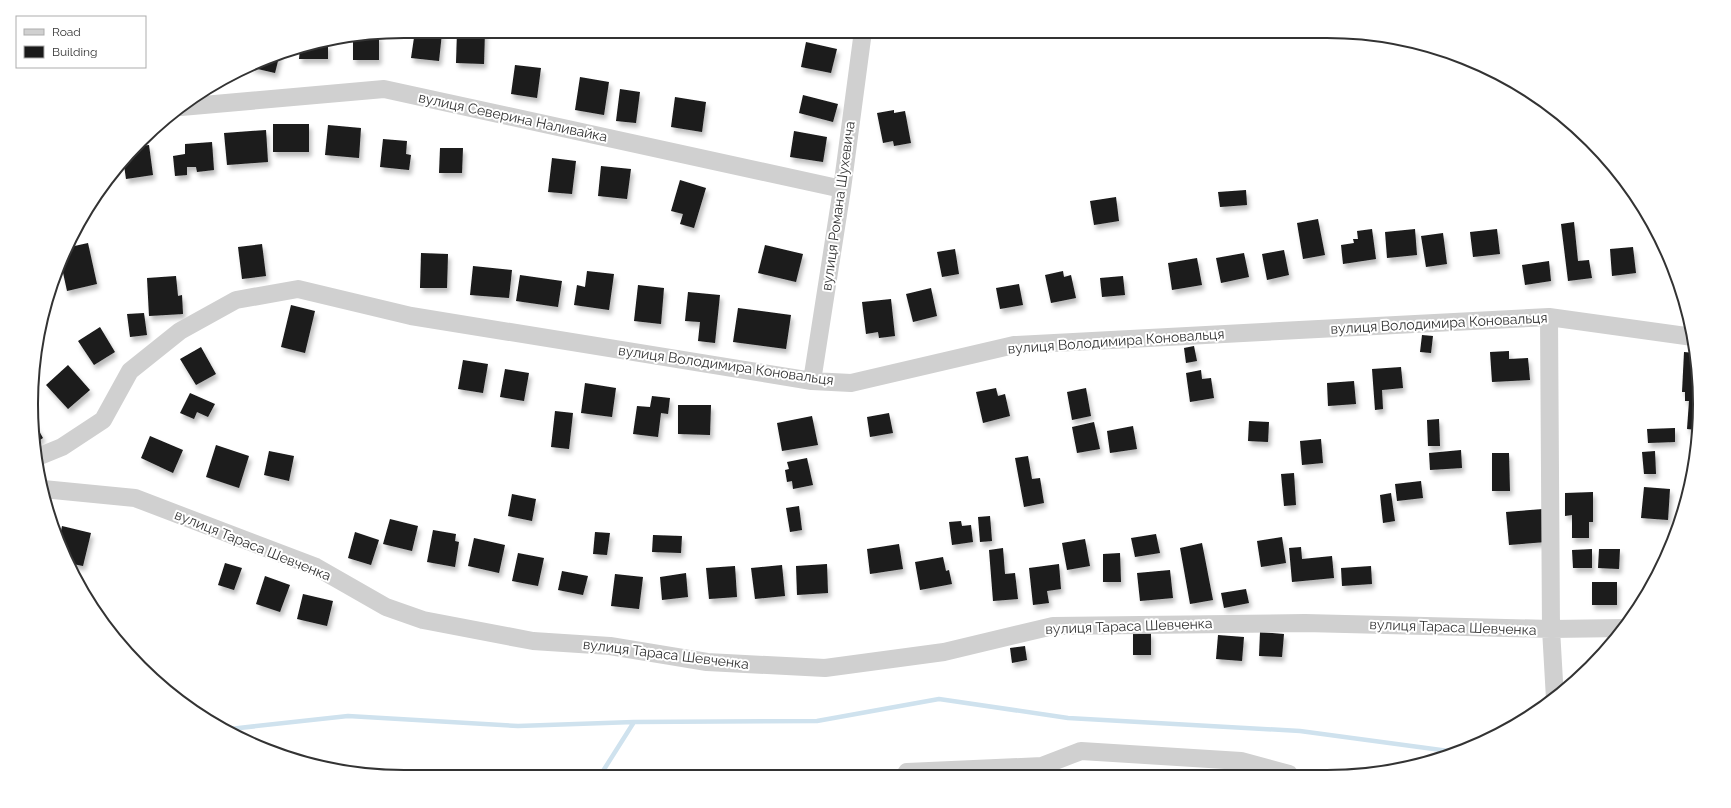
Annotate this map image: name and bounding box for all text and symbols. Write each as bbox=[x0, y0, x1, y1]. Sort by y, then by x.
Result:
legend bbox=[16, 16, 146, 68]
text: Road bbox=[52, 25, 81, 39]
text: Building bbox=[52, 45, 98, 59]
street label: вулиця Северина Наливайка bbox=[417, 89, 609, 145]
street label: вулиця Романа Шухевича bbox=[818, 120, 858, 292]
street label: вулиця Володимира Коновальця bbox=[1330, 309, 1548, 337]
street label: вулиця Володимира Коновальця bbox=[1007, 325, 1225, 357]
street label: вулиця Володимира Коновальця bbox=[617, 342, 835, 388]
street label: вулиця Тараса Шевченка bbox=[172, 506, 334, 584]
street label: вулиця Тараса Шевченка bbox=[1045, 615, 1213, 637]
street label: вулиця Тараса Шевченка bbox=[1369, 616, 1537, 638]
street label: вулиця Тараса Шевченка bbox=[582, 636, 750, 672]

